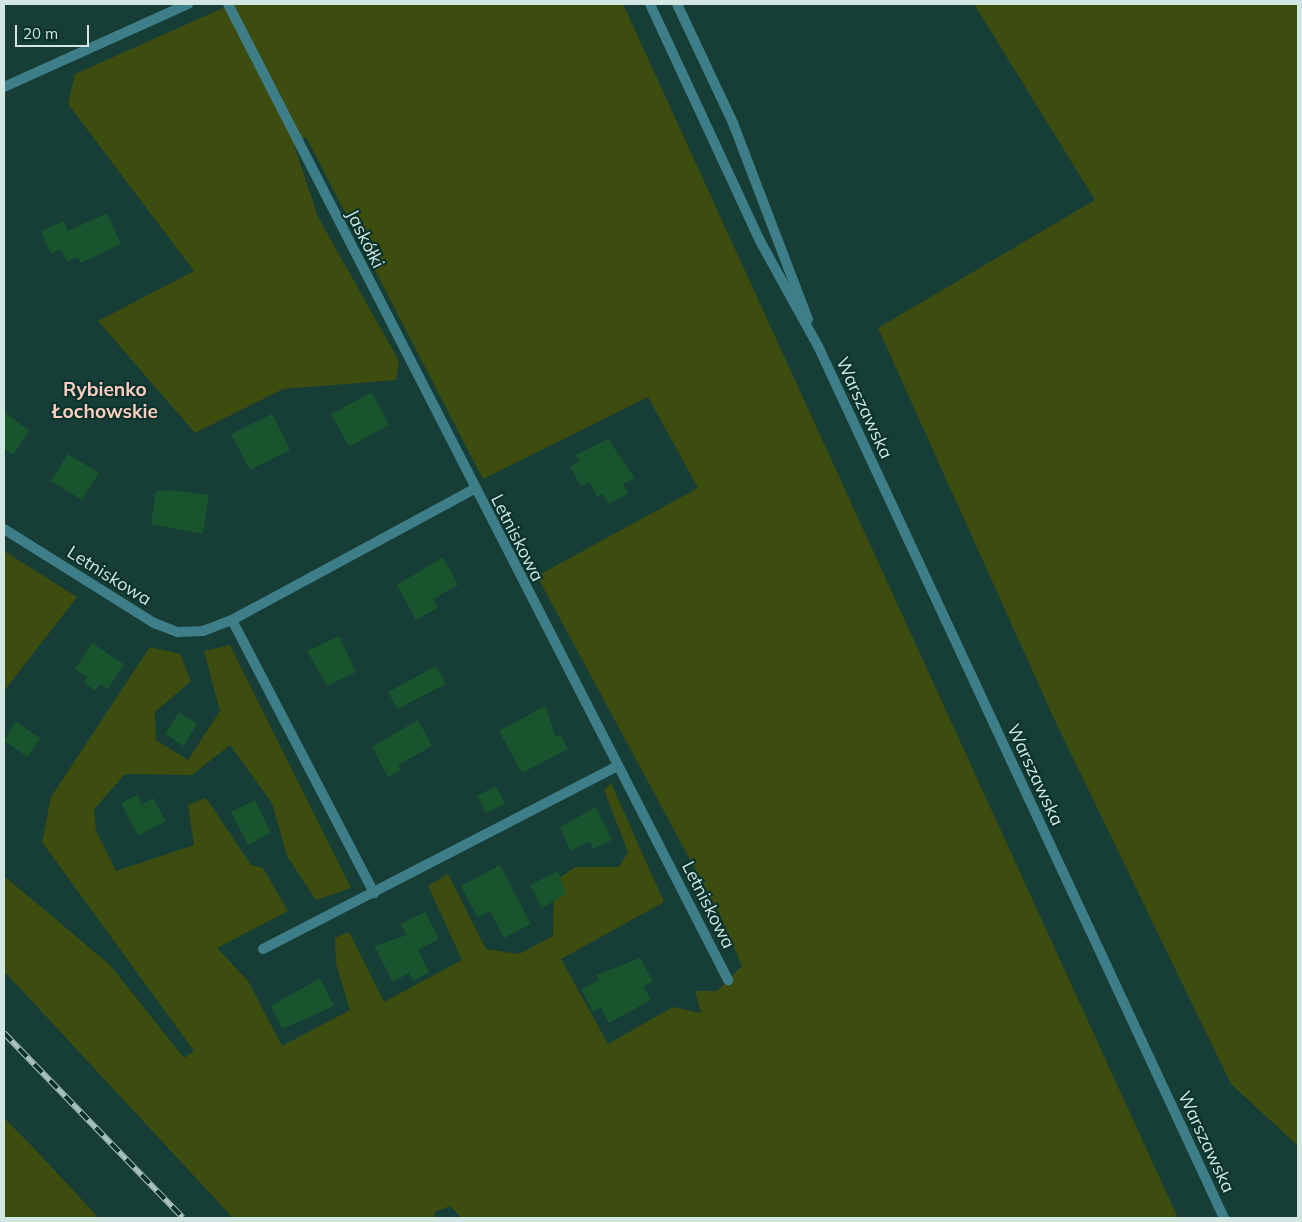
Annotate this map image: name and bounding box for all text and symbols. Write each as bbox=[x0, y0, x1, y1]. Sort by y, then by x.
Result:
scale bar bbox=[18, 15, 91, 47]
text: 20 m bbox=[23, 24, 58, 43]
street label: Jaskółki bbox=[341, 206, 389, 272]
street label: Warszawska bbox=[831, 354, 897, 462]
district label: Rybienko Łochowskie bbox=[52, 379, 158, 423]
street label: Letniskowa bbox=[486, 491, 548, 585]
street label: Letniskowa bbox=[63, 542, 155, 610]
street label: Warszawska bbox=[1002, 721, 1068, 829]
street label: Letniskowa bbox=[677, 858, 739, 952]
street label: Warszawska bbox=[1173, 1088, 1239, 1196]

